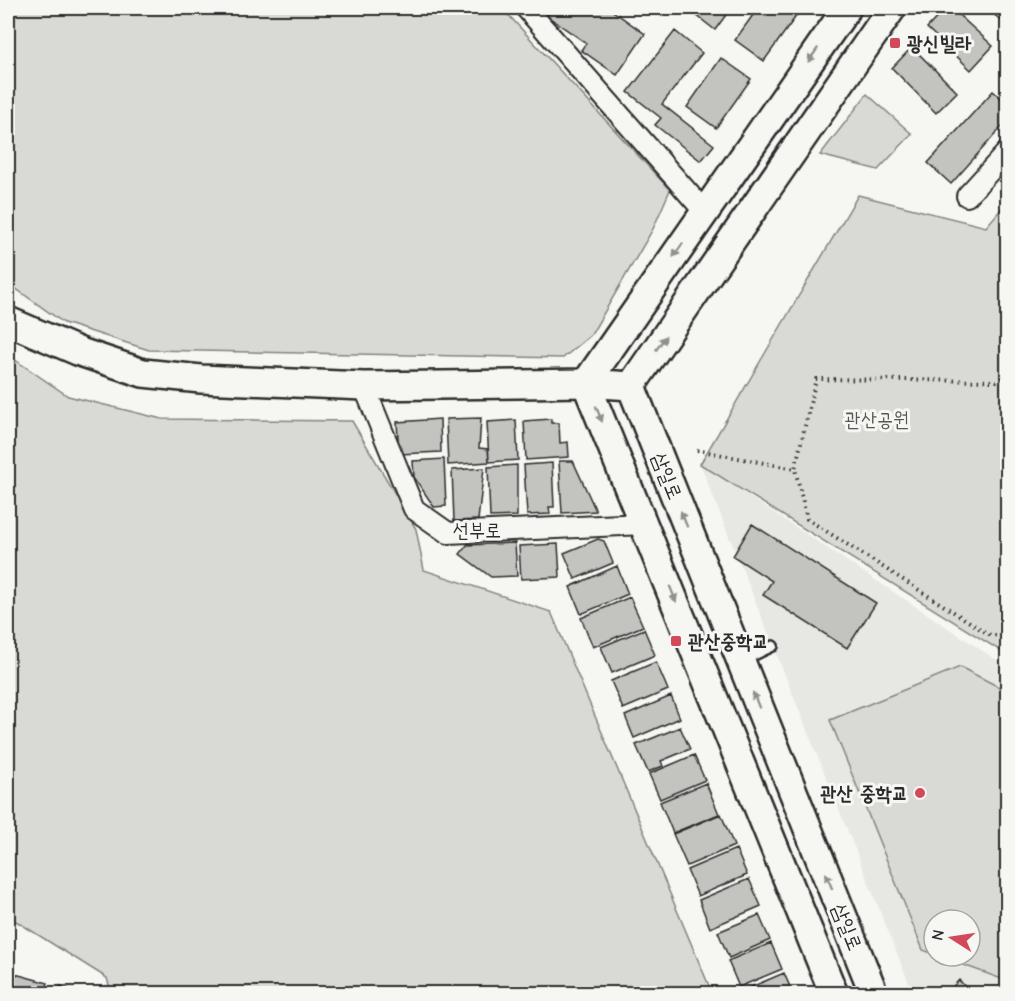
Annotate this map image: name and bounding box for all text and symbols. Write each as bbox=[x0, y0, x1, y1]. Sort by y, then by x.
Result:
place label: 광신빌라 bbox=[907, 32, 972, 55]
marker: 광신빌라 bbox=[888, 36, 902, 50]
one-way arrow bbox=[807, 47, 819, 63]
one-way arrow bbox=[673, 242, 684, 258]
one-way arrow bbox=[655, 335, 666, 351]
one-way arrow bbox=[595, 405, 604, 423]
park label: 관산공원 bbox=[845, 408, 909, 431]
street label: 삼일로 bbox=[647, 449, 687, 503]
one-way arrow bbox=[679, 509, 689, 527]
street label: 선부로 bbox=[453, 519, 501, 542]
one-way arrow bbox=[668, 586, 678, 604]
place label: 관산중학교 bbox=[688, 630, 768, 653]
marker: 관산중학교 bbox=[669, 634, 683, 648]
one-way arrow bbox=[751, 690, 761, 708]
place label: 관산 중학교 bbox=[820, 782, 908, 805]
marker: 관산 중학교 bbox=[913, 786, 927, 800]
one-way arrow bbox=[824, 871, 834, 889]
street label: 삼일로 bbox=[827, 900, 867, 954]
north arrow bbox=[922, 908, 982, 968]
text: N bbox=[928, 928, 948, 942]

